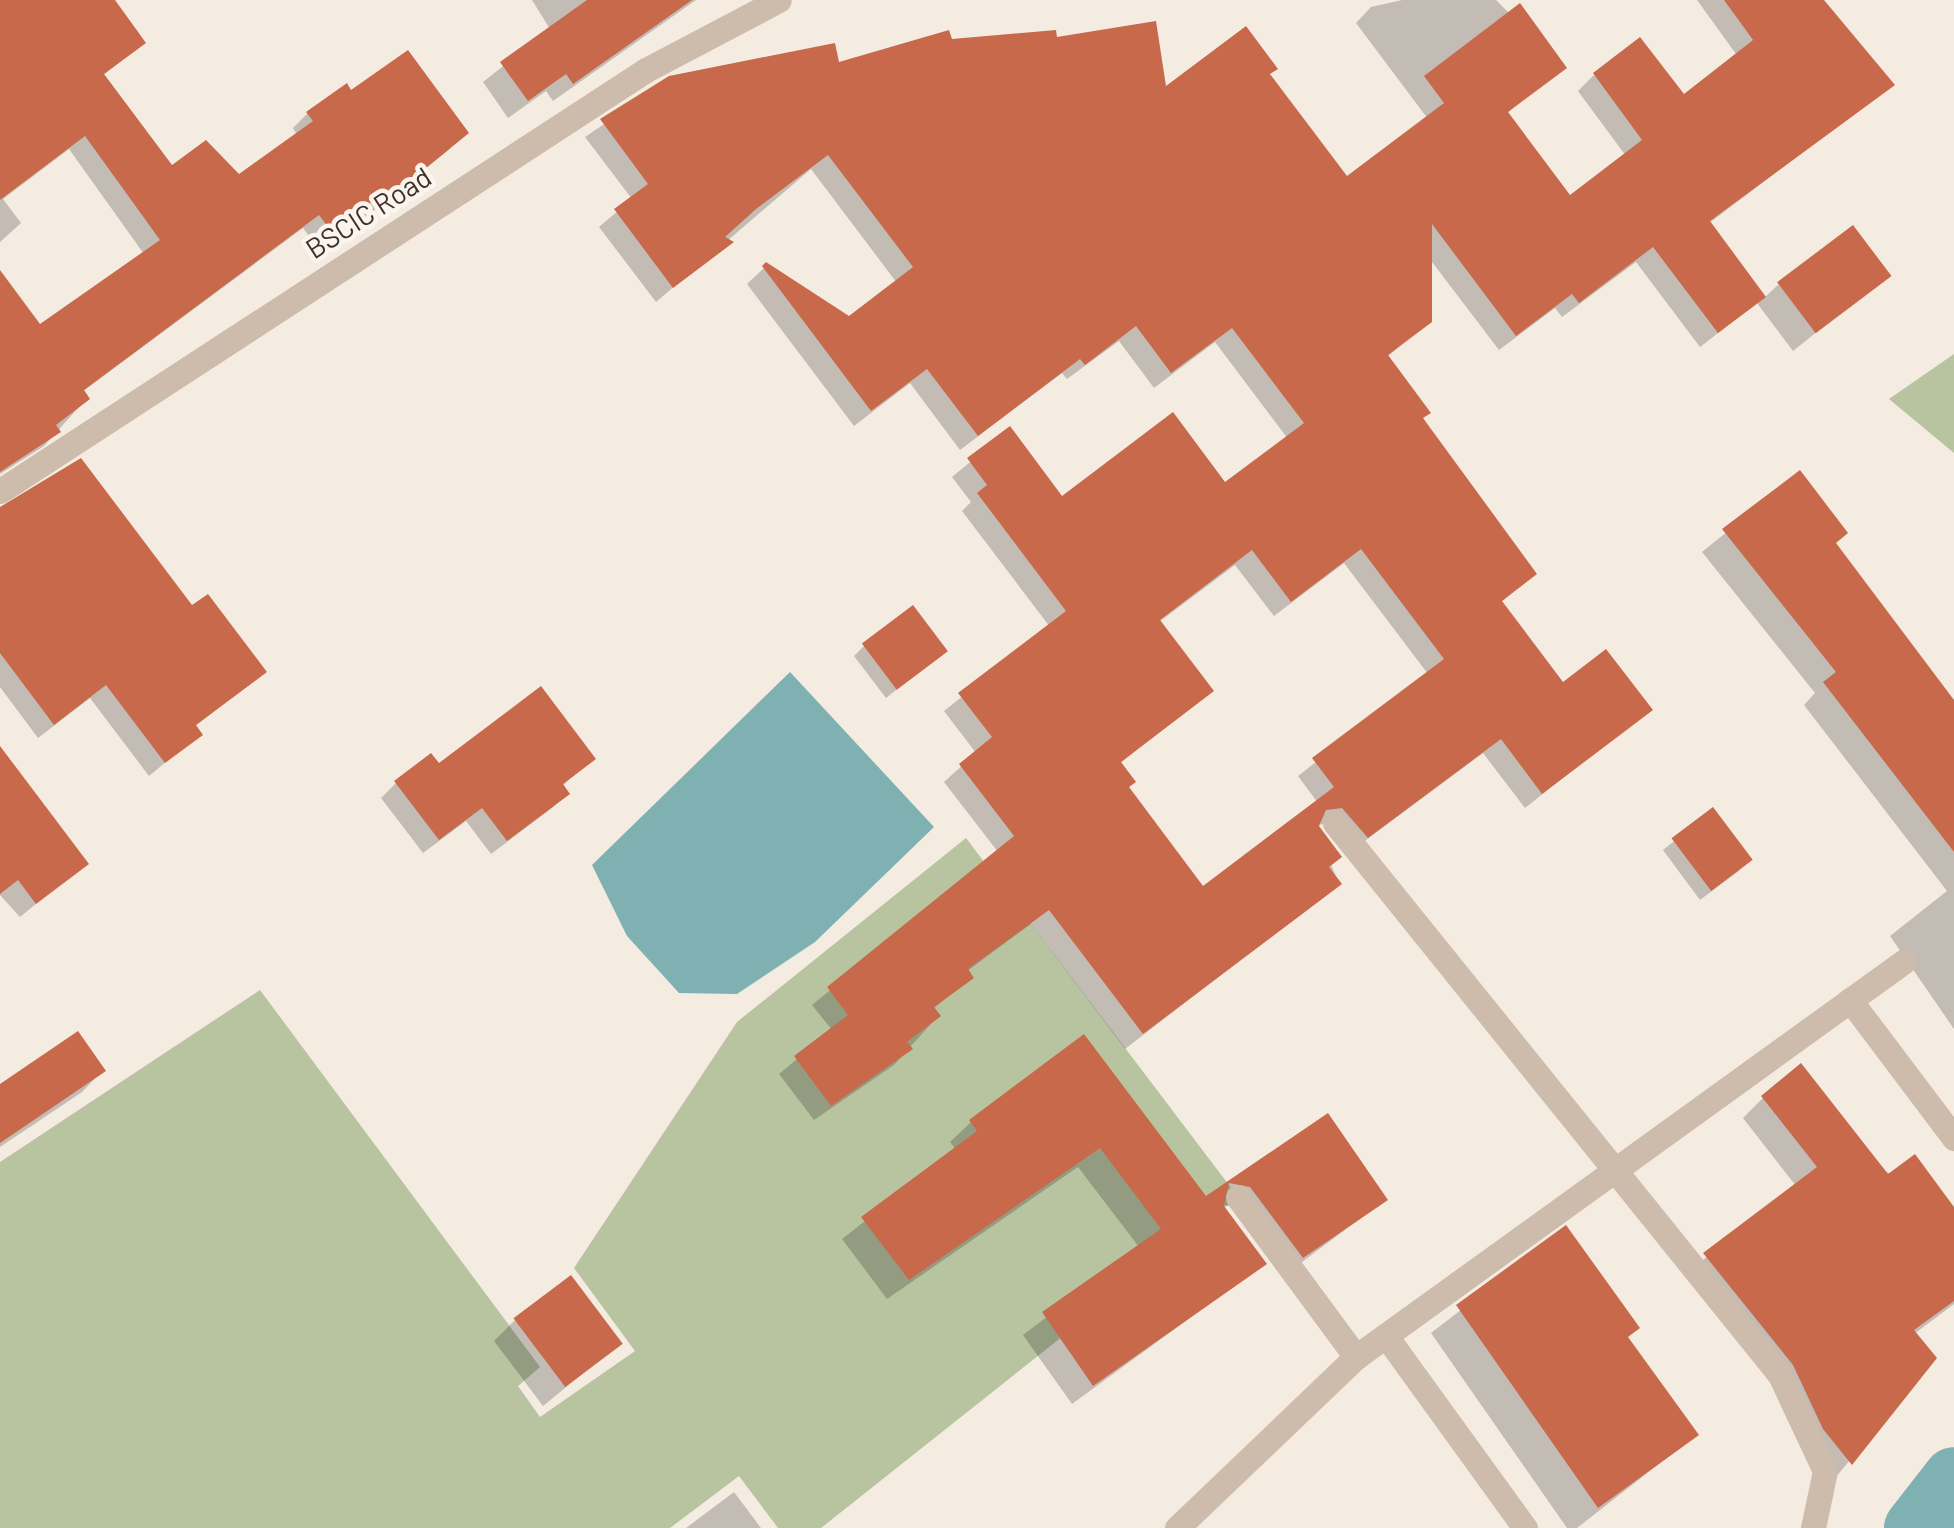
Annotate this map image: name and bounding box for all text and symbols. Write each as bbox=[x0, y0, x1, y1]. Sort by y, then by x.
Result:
street label: BSCIC Road bbox=[299, 159, 437, 265]

